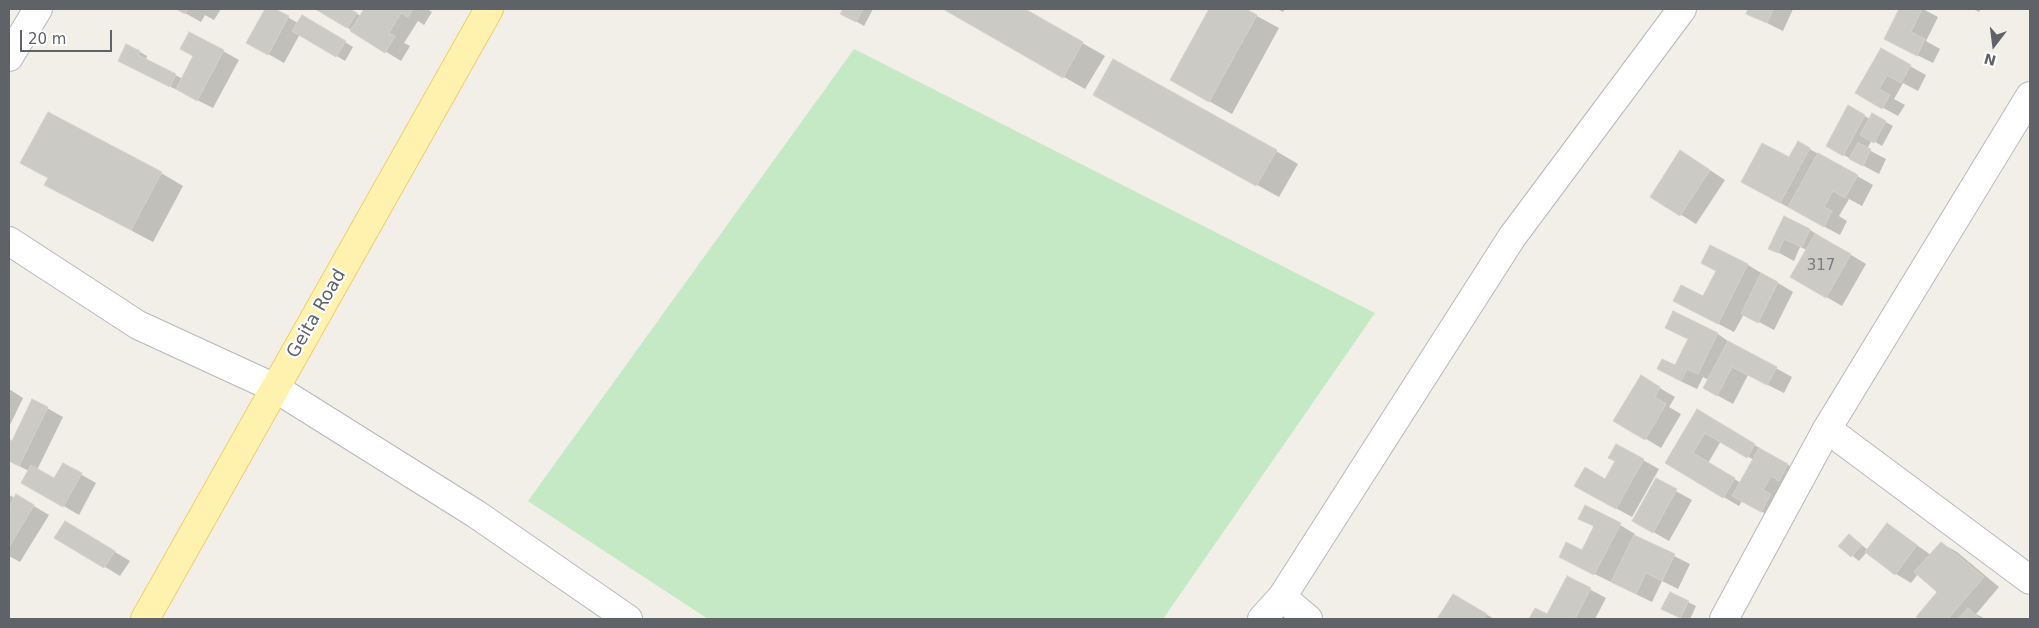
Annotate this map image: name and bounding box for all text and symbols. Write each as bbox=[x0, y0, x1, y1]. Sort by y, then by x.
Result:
scale bar bbox=[22, 20, 115, 52]
north arrow bbox=[1969, 20, 2019, 70]
text: 20 m bbox=[28, 30, 66, 48]
text: N bbox=[1982, 50, 1998, 69]
house number: 317 bbox=[1807, 257, 1835, 275]
street label: Geita Road bbox=[283, 266, 351, 362]

